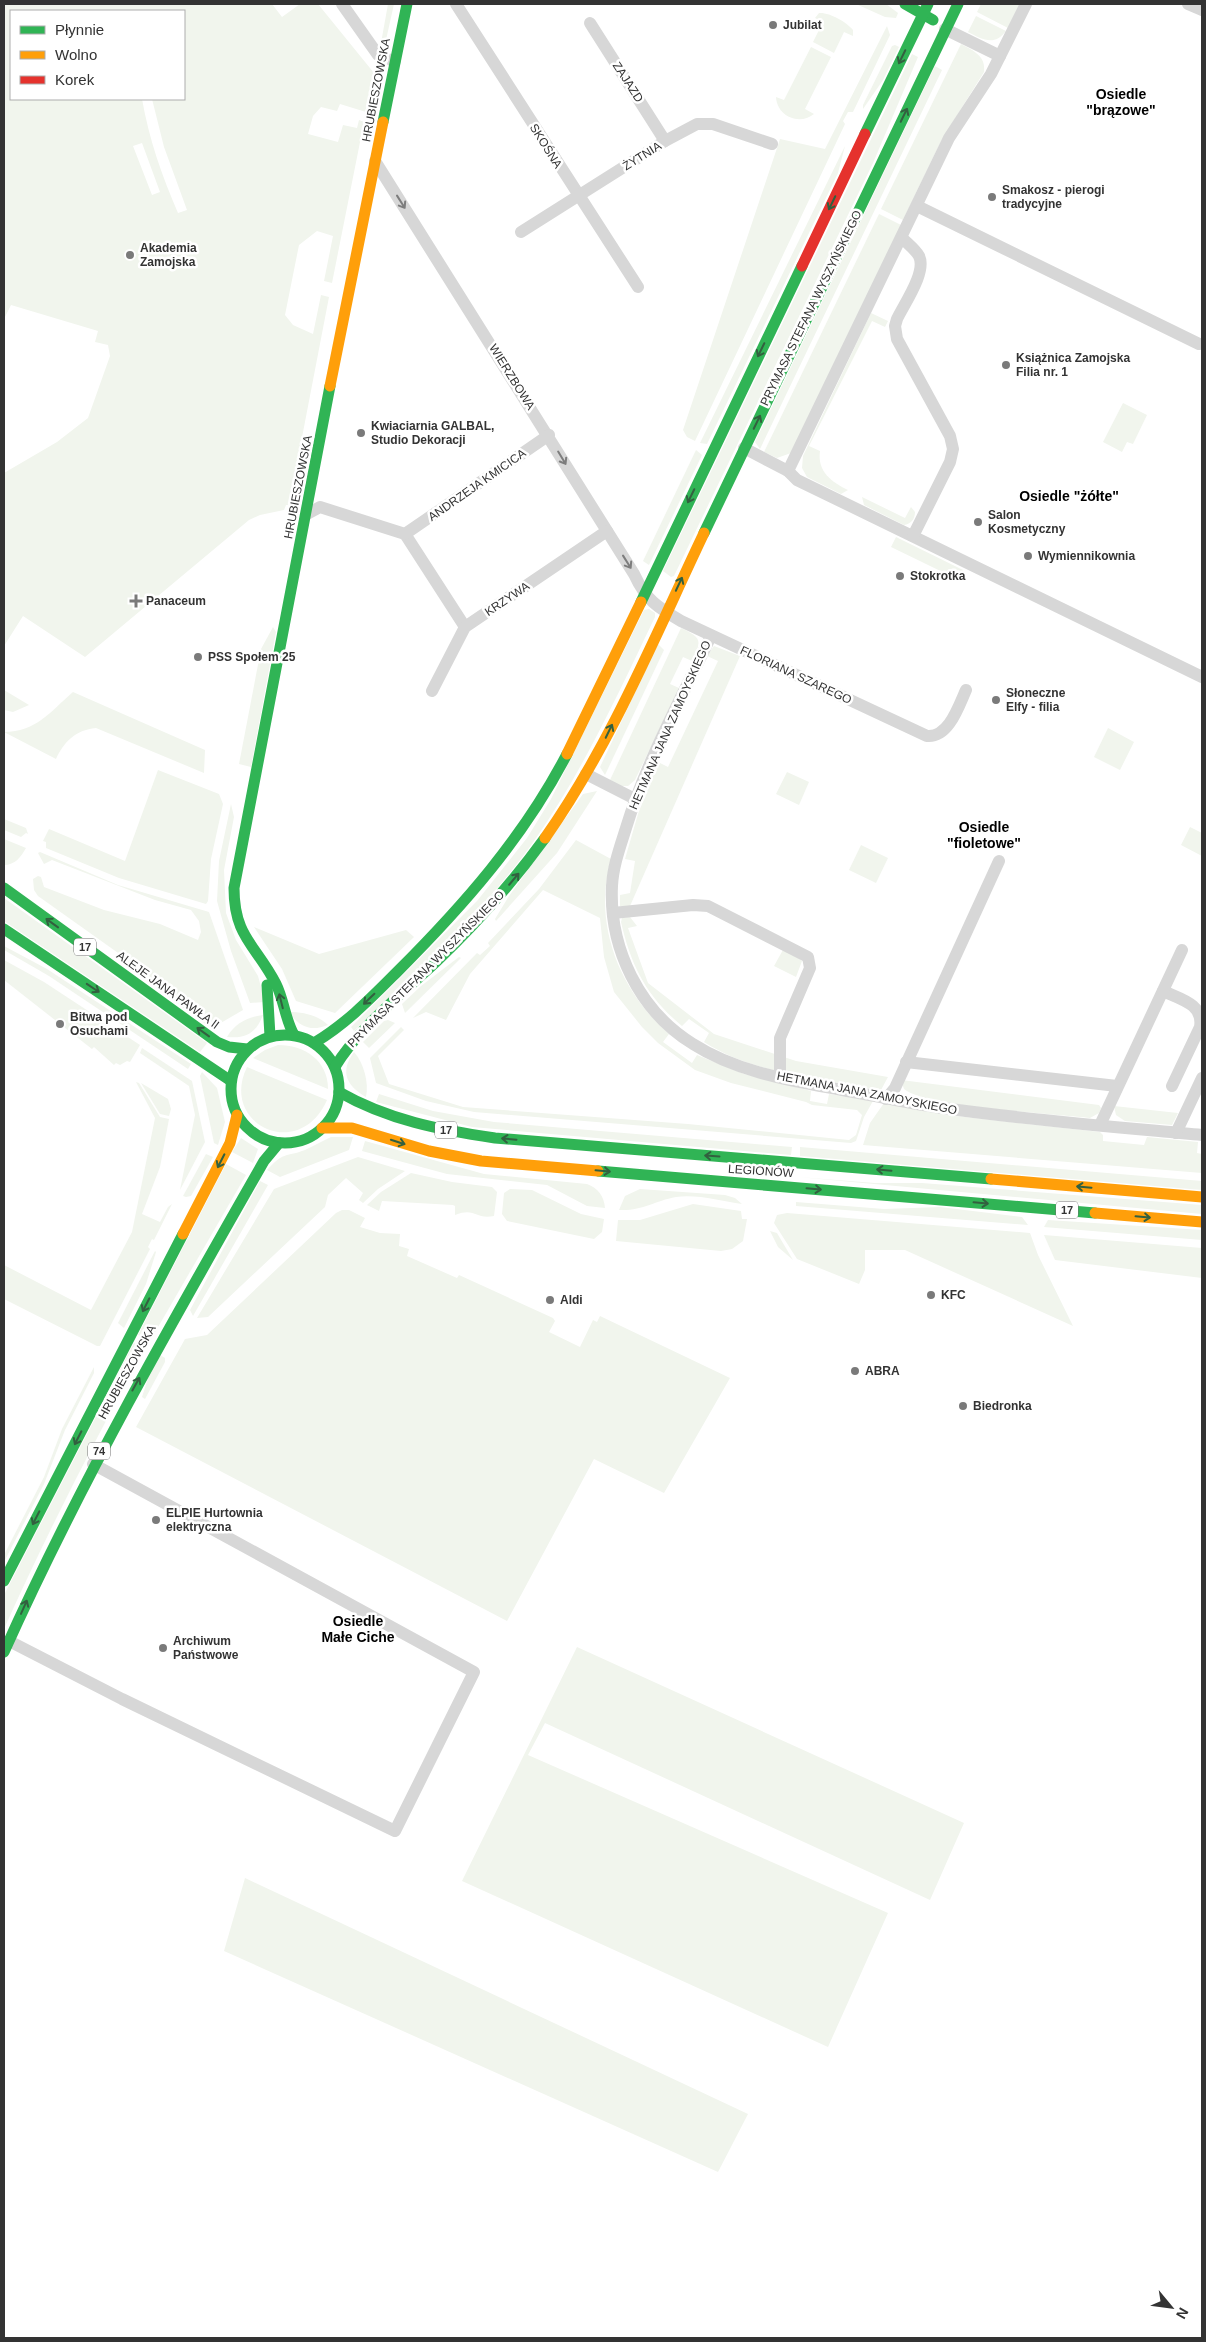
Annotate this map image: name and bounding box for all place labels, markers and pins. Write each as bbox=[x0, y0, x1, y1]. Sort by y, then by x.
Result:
place label: Jubilat bbox=[783, 18, 822, 32]
marker: Jubilat bbox=[767, 19, 779, 31]
place label: Smakosz - pierogi tradycyjne bbox=[1002, 183, 1105, 211]
marker: Smakosz - pierogi tradycyjne bbox=[986, 191, 998, 203]
place label: Akademia Zamojska bbox=[140, 241, 197, 269]
marker: Akademia Zamojska bbox=[124, 249, 136, 261]
place label: Książnica Zamojska Filia nr. 1 bbox=[1016, 351, 1130, 379]
marker: Książnica Zamojska Filia nr. 1 bbox=[1000, 359, 1012, 371]
place label: Kwiaciarnia GALBAL, Studio Dekoracji bbox=[371, 419, 494, 447]
marker: Kwiaciarnia GALBAL, Studio Dekoracji bbox=[355, 427, 367, 439]
place label: Salon Kosmetyczny bbox=[988, 508, 1066, 536]
marker: Salon Kosmetyczny bbox=[972, 516, 984, 528]
place label: Wymiennikownia bbox=[1038, 549, 1135, 563]
marker: Wymiennikownia bbox=[1022, 550, 1034, 562]
place label: Stokrotka bbox=[910, 569, 966, 583]
marker: Stokrotka bbox=[894, 570, 906, 582]
place label: Panaceum bbox=[146, 594, 206, 608]
marker: Panaceum bbox=[130, 595, 142, 607]
place label: PSS Społem 25 bbox=[208, 650, 296, 664]
marker: PSS Społem 25 bbox=[192, 651, 204, 663]
place label: Słoneczne Elfy - filia bbox=[1006, 686, 1066, 714]
marker: Słoneczne Elfy - filia bbox=[990, 694, 1002, 706]
place label: Bitwa pod Osuchami bbox=[70, 1010, 128, 1038]
marker: Bitwa pod Osuchami bbox=[54, 1018, 66, 1030]
place label: KFC bbox=[941, 1288, 966, 1302]
marker: KFC bbox=[925, 1289, 937, 1301]
place label: Aldi bbox=[560, 1293, 583, 1307]
marker: Aldi bbox=[544, 1294, 556, 1306]
place label: ABRA bbox=[865, 1364, 900, 1378]
marker: ABRA bbox=[849, 1365, 861, 1377]
place label: Biedronka bbox=[973, 1399, 1032, 1413]
marker: Biedronka bbox=[957, 1400, 969, 1412]
place label: ELPIE Hurtownia elektryczna bbox=[166, 1506, 263, 1534]
marker: ELPIE Hurtownia elektryczna bbox=[150, 1514, 162, 1526]
place label: Archiwum Państwowe bbox=[173, 1634, 239, 1662]
marker: Archiwum Państwowe bbox=[157, 1642, 169, 1654]

